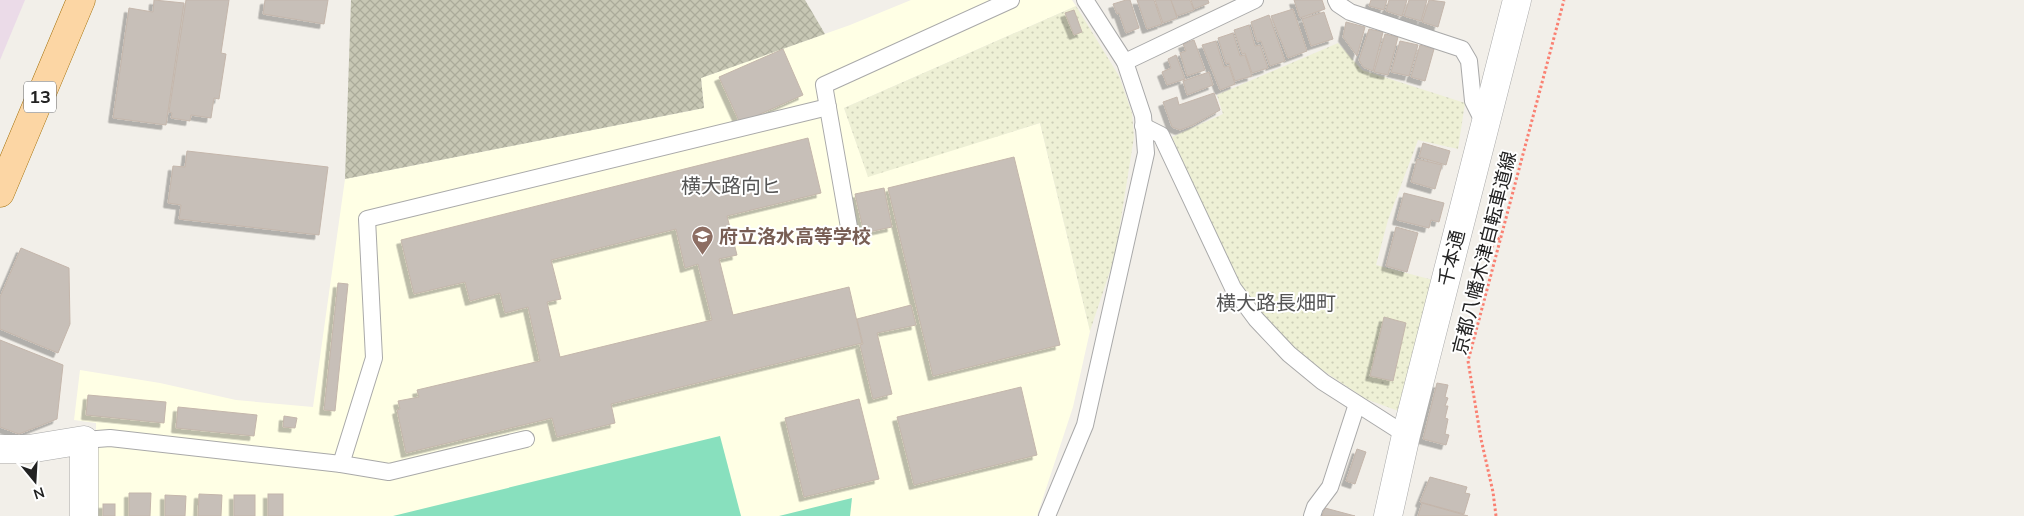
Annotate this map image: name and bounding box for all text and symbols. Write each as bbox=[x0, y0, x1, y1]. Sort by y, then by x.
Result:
road number: 13 bbox=[24, 81, 56, 112]
street label: 京都八幡木津自転車道線 bbox=[1447, 149, 1521, 357]
district label: 横大路向ヒ bbox=[681, 173, 781, 198]
school or university icon: 府立洛水高等学校 bbox=[691, 224, 715, 255]
place label: 府立洛水高等学校 bbox=[719, 224, 871, 248]
street label: 千本通 bbox=[1432, 227, 1470, 289]
district label: 横大路長畑町 bbox=[1216, 290, 1336, 315]
north arrow bbox=[10, 456, 60, 506]
text: N bbox=[31, 483, 47, 504]

